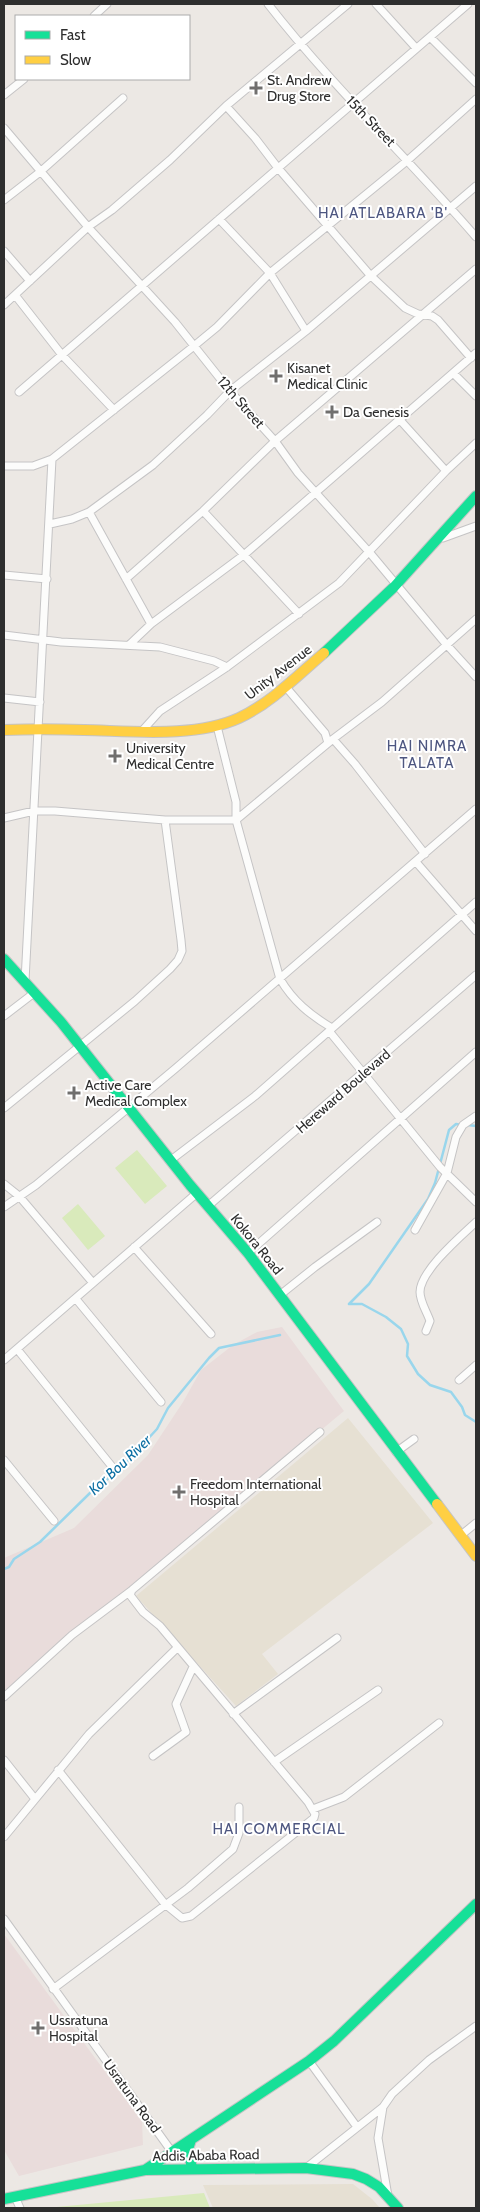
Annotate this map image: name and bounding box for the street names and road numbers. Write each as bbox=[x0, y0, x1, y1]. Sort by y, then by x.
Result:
street label: 15th Street bbox=[342, 92, 400, 150]
street label: 12th Street bbox=[213, 372, 269, 432]
street label: Unity Avenue bbox=[241, 640, 315, 704]
street label: Hereward Boulevard bbox=[292, 1045, 394, 1137]
street label: Kokora Road bbox=[227, 1210, 287, 1278]
street label: Usratuna Road bbox=[99, 2056, 165, 2136]
street label: Addis Ababa Road bbox=[152, 2145, 260, 2165]

